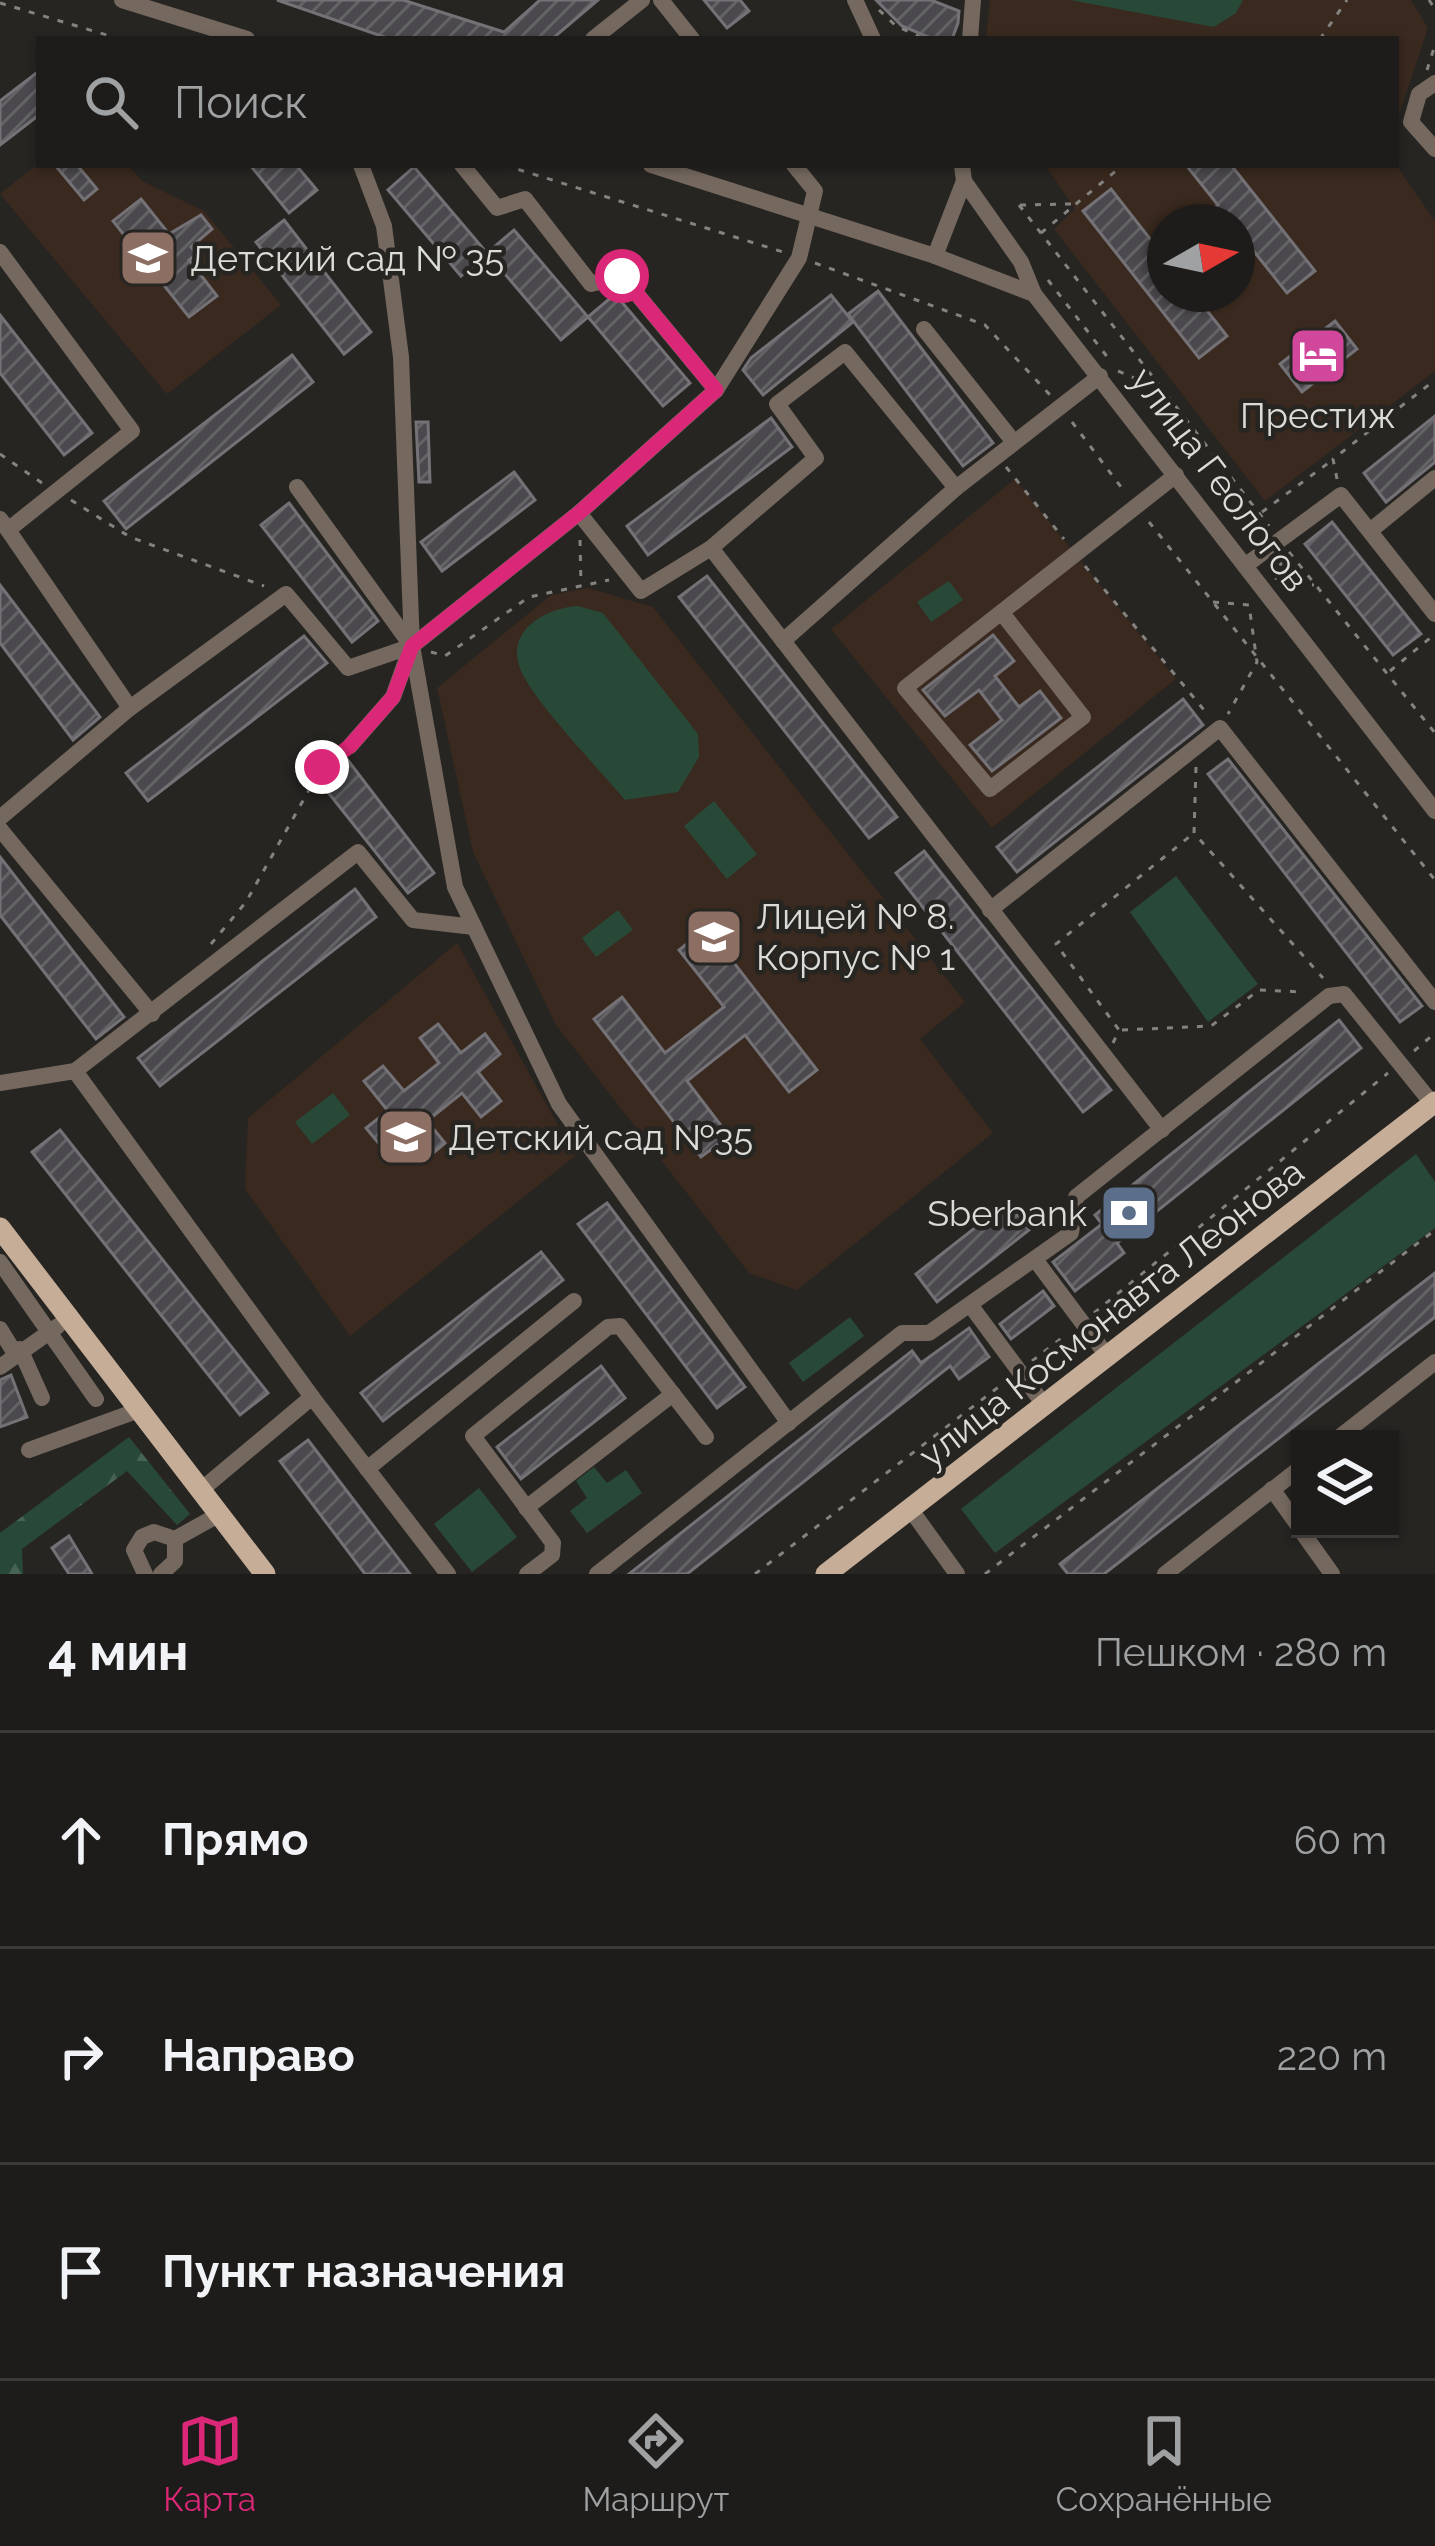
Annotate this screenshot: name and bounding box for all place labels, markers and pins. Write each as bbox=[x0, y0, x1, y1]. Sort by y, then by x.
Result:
school or university icon: Детский сад № 35 bbox=[117, 227, 179, 289]
place label: Детский сад № 35 bbox=[190, 237, 504, 279]
hotel icon: Престиж bbox=[1287, 325, 1349, 387]
place label: Престиж bbox=[1240, 394, 1396, 436]
place label: Лицей № 8. Корпус № 1 bbox=[756, 895, 955, 978]
school or university icon: Лицей № 8. Корпус № 1 bbox=[683, 906, 745, 968]
school or university icon: Детский сад №35 bbox=[375, 1106, 437, 1168]
place label: Детский сад №35 bbox=[448, 1116, 753, 1158]
bank icon: Sberbank bbox=[1098, 1182, 1160, 1244]
place label: Sberbank bbox=[927, 1192, 1087, 1234]

